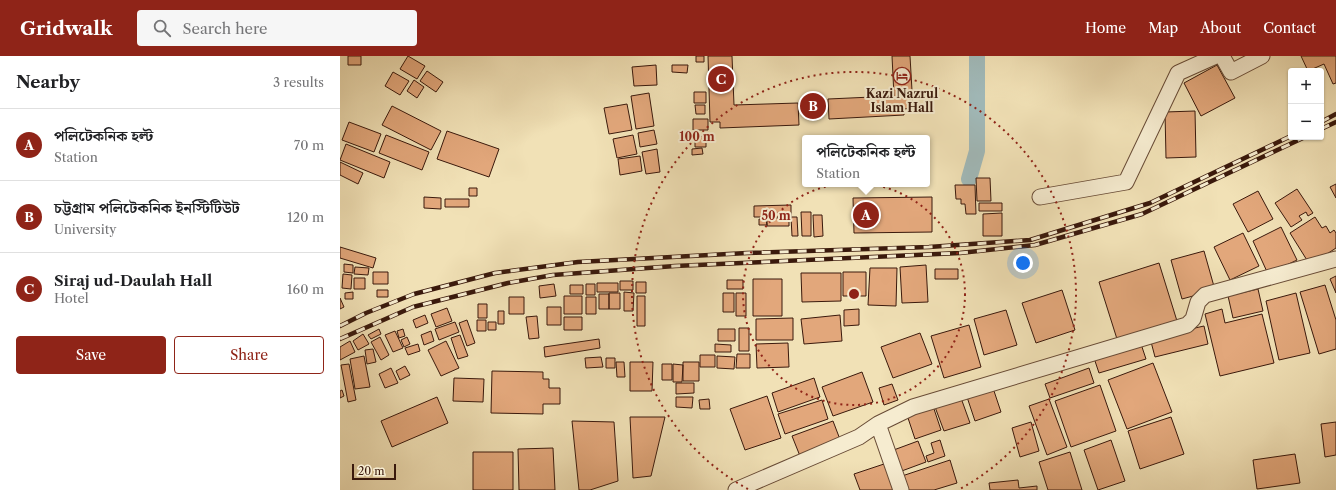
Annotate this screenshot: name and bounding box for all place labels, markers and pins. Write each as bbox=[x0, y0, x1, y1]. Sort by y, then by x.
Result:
pin: C bbox=[708, 64, 734, 94]
hotel icon: Kazi Nazrul Islam Hall bbox=[892, 66, 912, 86]
place label: Kazi Nazrul Islam Hall bbox=[866, 86, 938, 115]
pin: B bbox=[800, 91, 826, 121]
pin: A bbox=[853, 200, 879, 230]
centre of rings bbox=[847, 287, 861, 301]

